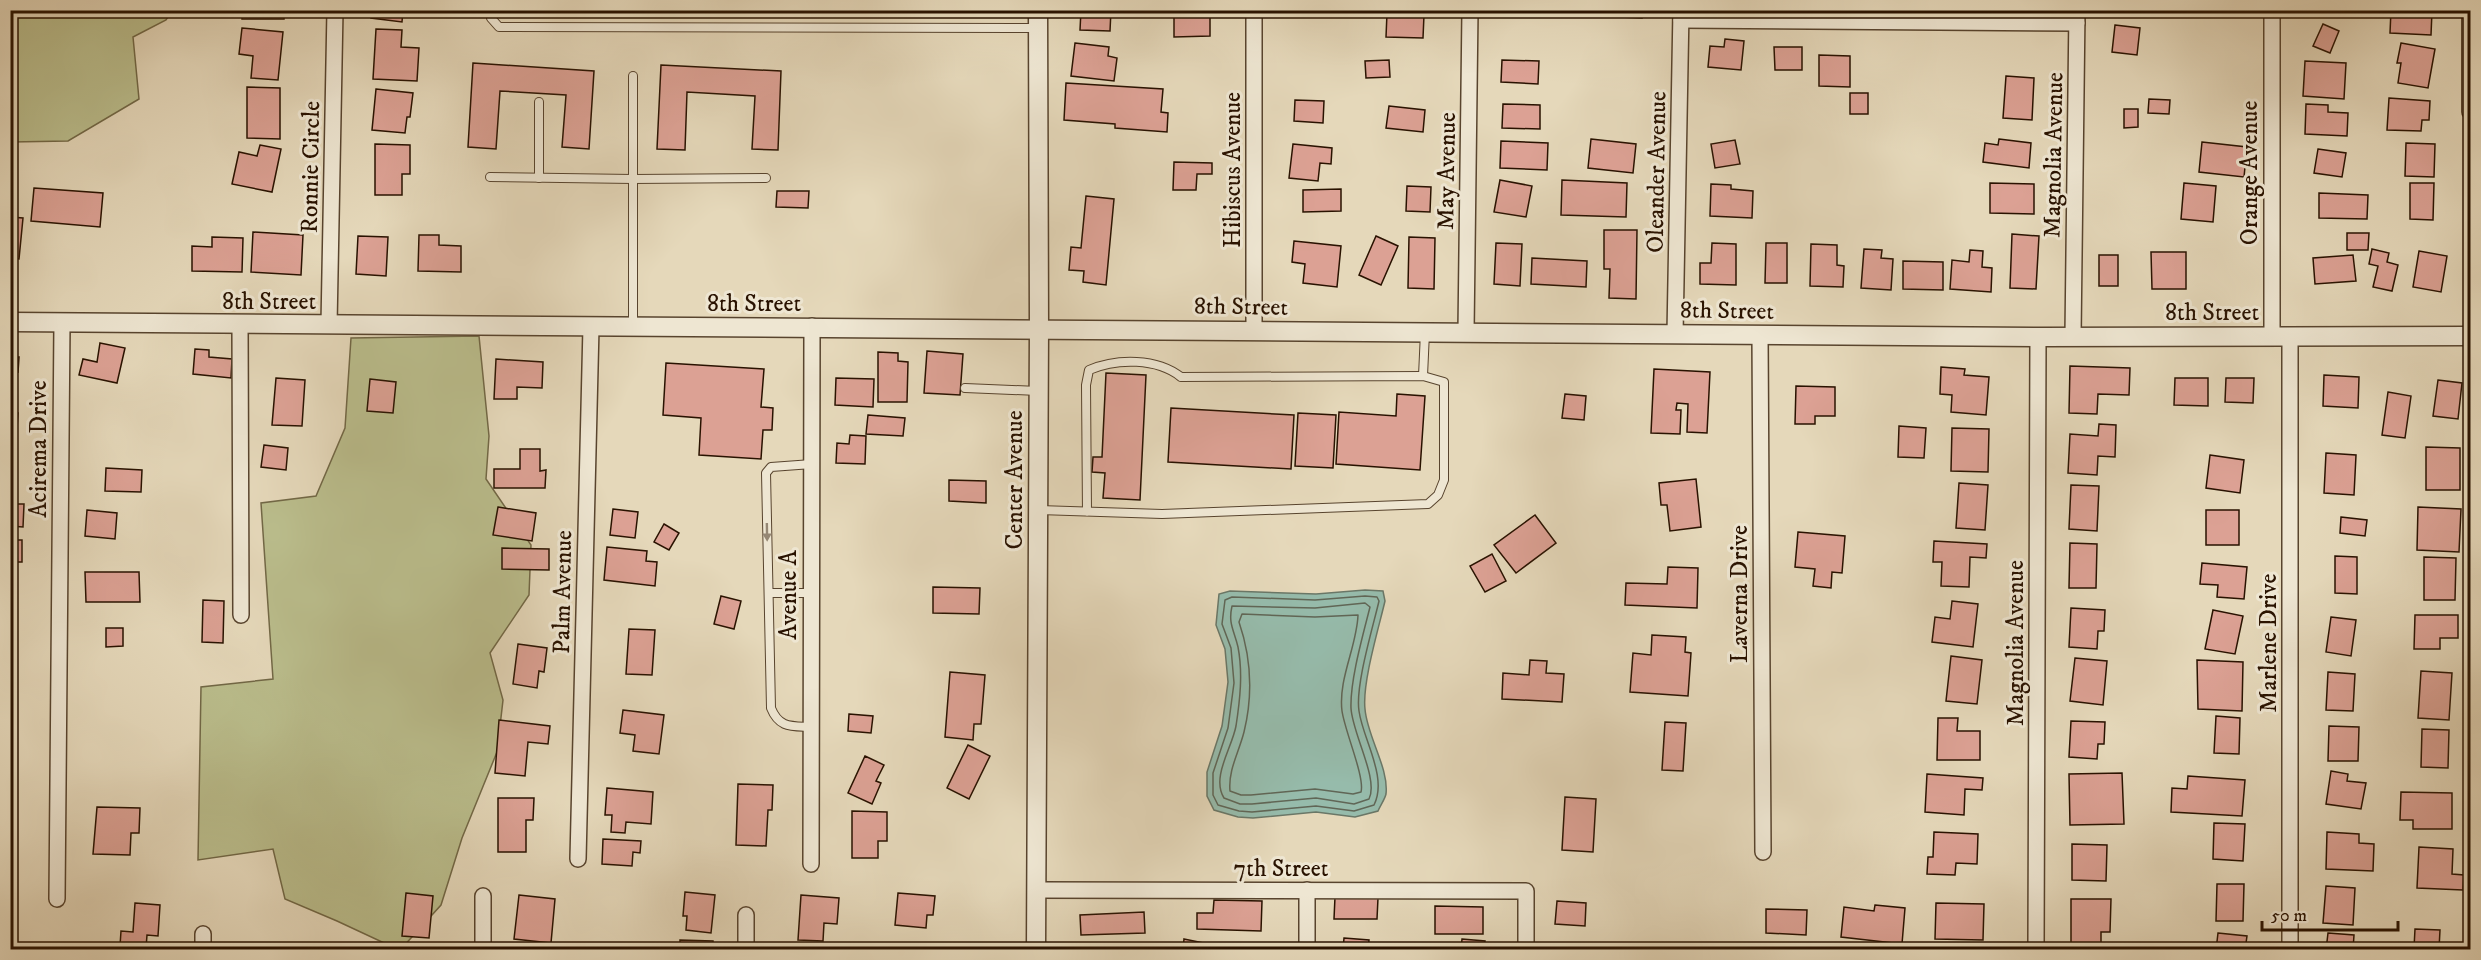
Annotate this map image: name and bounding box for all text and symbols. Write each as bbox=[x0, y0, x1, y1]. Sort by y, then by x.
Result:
street label: Magnolia Avenue bbox=[2038, 72, 2070, 238]
street label: Oleander Avenue bbox=[1641, 91, 1673, 253]
street label: Hibiscus Avenue bbox=[1218, 92, 1248, 248]
street label: Ronnie Circle bbox=[295, 101, 327, 233]
street label: Orange Avenue bbox=[2235, 101, 2265, 245]
street label: May Avenue bbox=[1431, 112, 1463, 230]
street label: 8th Street bbox=[222, 287, 316, 317]
street label: 8th Street bbox=[707, 289, 801, 319]
street label: 8th Street bbox=[1194, 291, 1289, 323]
street label: 8th Street bbox=[1680, 295, 1775, 327]
street label: 8th Street bbox=[2165, 298, 2259, 328]
street label: Acirema Drive bbox=[24, 380, 54, 518]
street label: Center Avenue bbox=[1000, 410, 1030, 550]
one-way arrow bbox=[763, 522, 772, 541]
street label: Laverna Drive bbox=[1725, 525, 1755, 663]
street label: Palm Avenue bbox=[547, 530, 579, 654]
street label: Avenue A bbox=[774, 549, 804, 640]
street label: Magnolia Avenue bbox=[2001, 560, 2031, 726]
street label: Marlene Drive bbox=[2254, 573, 2284, 712]
street label: 7th Street bbox=[1234, 854, 1329, 884]
scale bar bbox=[2262, 894, 2398, 932]
text: 50 m bbox=[2271, 905, 2307, 927]

